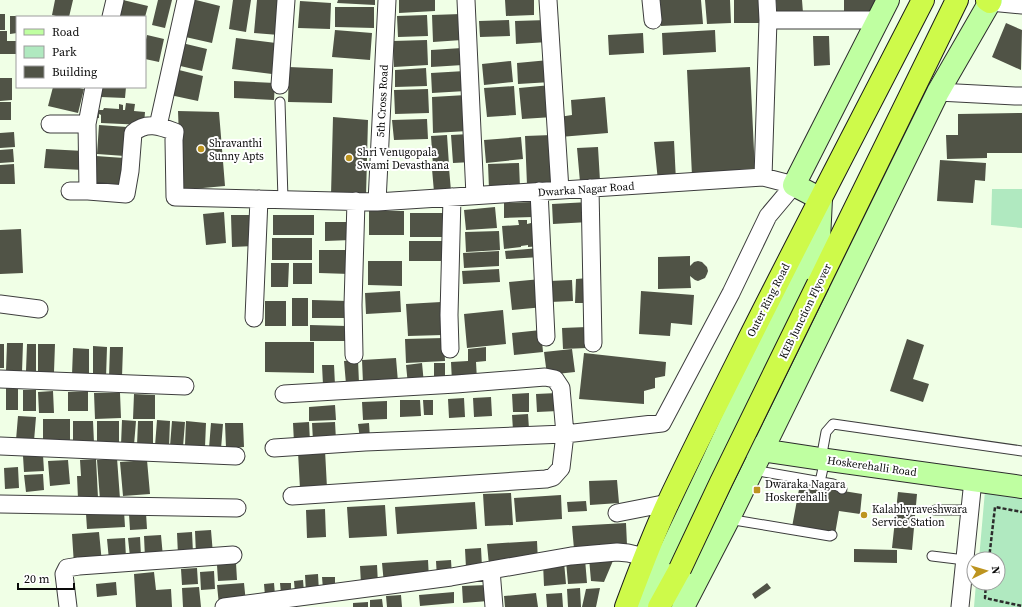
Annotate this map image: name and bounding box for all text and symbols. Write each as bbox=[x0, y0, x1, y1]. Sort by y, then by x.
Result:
legend bbox=[16, 16, 146, 88]
text: Road bbox=[52, 24, 79, 40]
text: Park bbox=[52, 44, 77, 60]
text: Building bbox=[52, 64, 97, 80]
street label: 5th Cross Road bbox=[373, 64, 392, 138]
place label: Shravanthi Sunny Apts bbox=[209, 136, 264, 164]
marker: Shravanthi Sunny Apts bbox=[196, 144, 206, 154]
place label: Shri Venugopala Swami Devasthana bbox=[357, 145, 449, 173]
marker: Shri Venugopala Swami Devasthana bbox=[344, 153, 354, 163]
street label: Dwarka Nagar Road bbox=[537, 179, 636, 200]
street label: Outer Ring Road bbox=[743, 260, 794, 340]
street label: KEB Junction Flyover bbox=[776, 261, 835, 361]
street label: Hoskerehalli Road bbox=[826, 453, 918, 480]
place label: Dwaraka Nagara Hoskerehalli bbox=[765, 477, 846, 505]
marker: Dwaraka Nagara Hoskerehalli bbox=[752, 485, 762, 495]
place label: Kalabhyraveshwara Service Station bbox=[872, 502, 968, 530]
marker: Kalabhyraveshwara Service Station bbox=[859, 510, 869, 520]
north arrow bbox=[966, 551, 1006, 591]
scale bar bbox=[18, 565, 74, 591]
text: N bbox=[988, 566, 1003, 575]
text: 20 m bbox=[24, 571, 50, 587]

